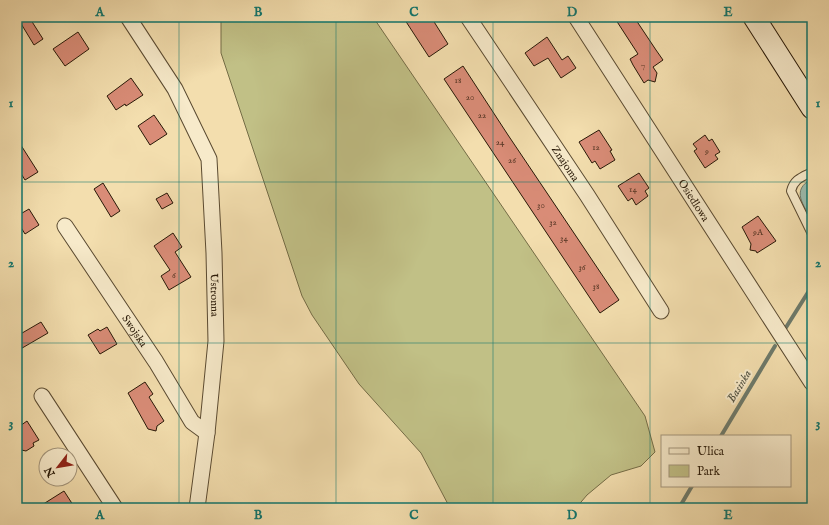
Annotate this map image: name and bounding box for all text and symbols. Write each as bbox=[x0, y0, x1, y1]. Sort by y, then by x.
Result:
text: A bbox=[95, 4, 106, 21]
text: B bbox=[254, 4, 263, 21]
text: C bbox=[409, 4, 419, 21]
text: D bbox=[567, 4, 578, 21]
text: E bbox=[723, 4, 733, 21]
house number: 7 bbox=[641, 60, 645, 71]
house number: 18 bbox=[455, 75, 462, 86]
house number: 20 bbox=[466, 92, 474, 103]
text: 1 bbox=[9, 95, 14, 112]
text: 1 bbox=[816, 95, 821, 112]
house number: 22 bbox=[478, 110, 486, 121]
house number: 24 bbox=[496, 137, 505, 148]
house number: 12 bbox=[592, 142, 600, 153]
street label: Znajoma bbox=[548, 143, 582, 185]
house number: 9 bbox=[704, 146, 709, 157]
house number: 26 bbox=[508, 155, 516, 166]
street label: Osiedlowa bbox=[675, 177, 712, 225]
house number: 14 bbox=[629, 184, 637, 195]
house number: 30 bbox=[537, 200, 545, 211]
house number: 32 bbox=[549, 217, 557, 228]
house number: 9A bbox=[752, 227, 764, 238]
house number: 34 bbox=[560, 233, 568, 244]
text: 2 bbox=[8, 255, 14, 272]
text: 2 bbox=[815, 255, 821, 272]
house number: 36 bbox=[578, 262, 586, 273]
house number: 6 bbox=[172, 270, 176, 281]
street label: Ustronna bbox=[206, 273, 221, 317]
house number: 38 bbox=[593, 281, 600, 292]
street label: Swojska bbox=[118, 313, 150, 350]
water label: Basinka bbox=[724, 367, 755, 405]
text: 3 bbox=[9, 415, 14, 432]
text: 3 bbox=[816, 415, 821, 432]
legend bbox=[661, 435, 791, 487]
text: Ulica bbox=[697, 444, 725, 459]
north arrow bbox=[38, 447, 78, 487]
text: N bbox=[42, 464, 59, 480]
text: Park bbox=[697, 464, 720, 479]
text: A bbox=[95, 507, 106, 524]
text: B bbox=[254, 507, 263, 524]
text: C bbox=[409, 507, 419, 524]
text: D bbox=[567, 507, 578, 524]
text: E bbox=[723, 507, 733, 524]

